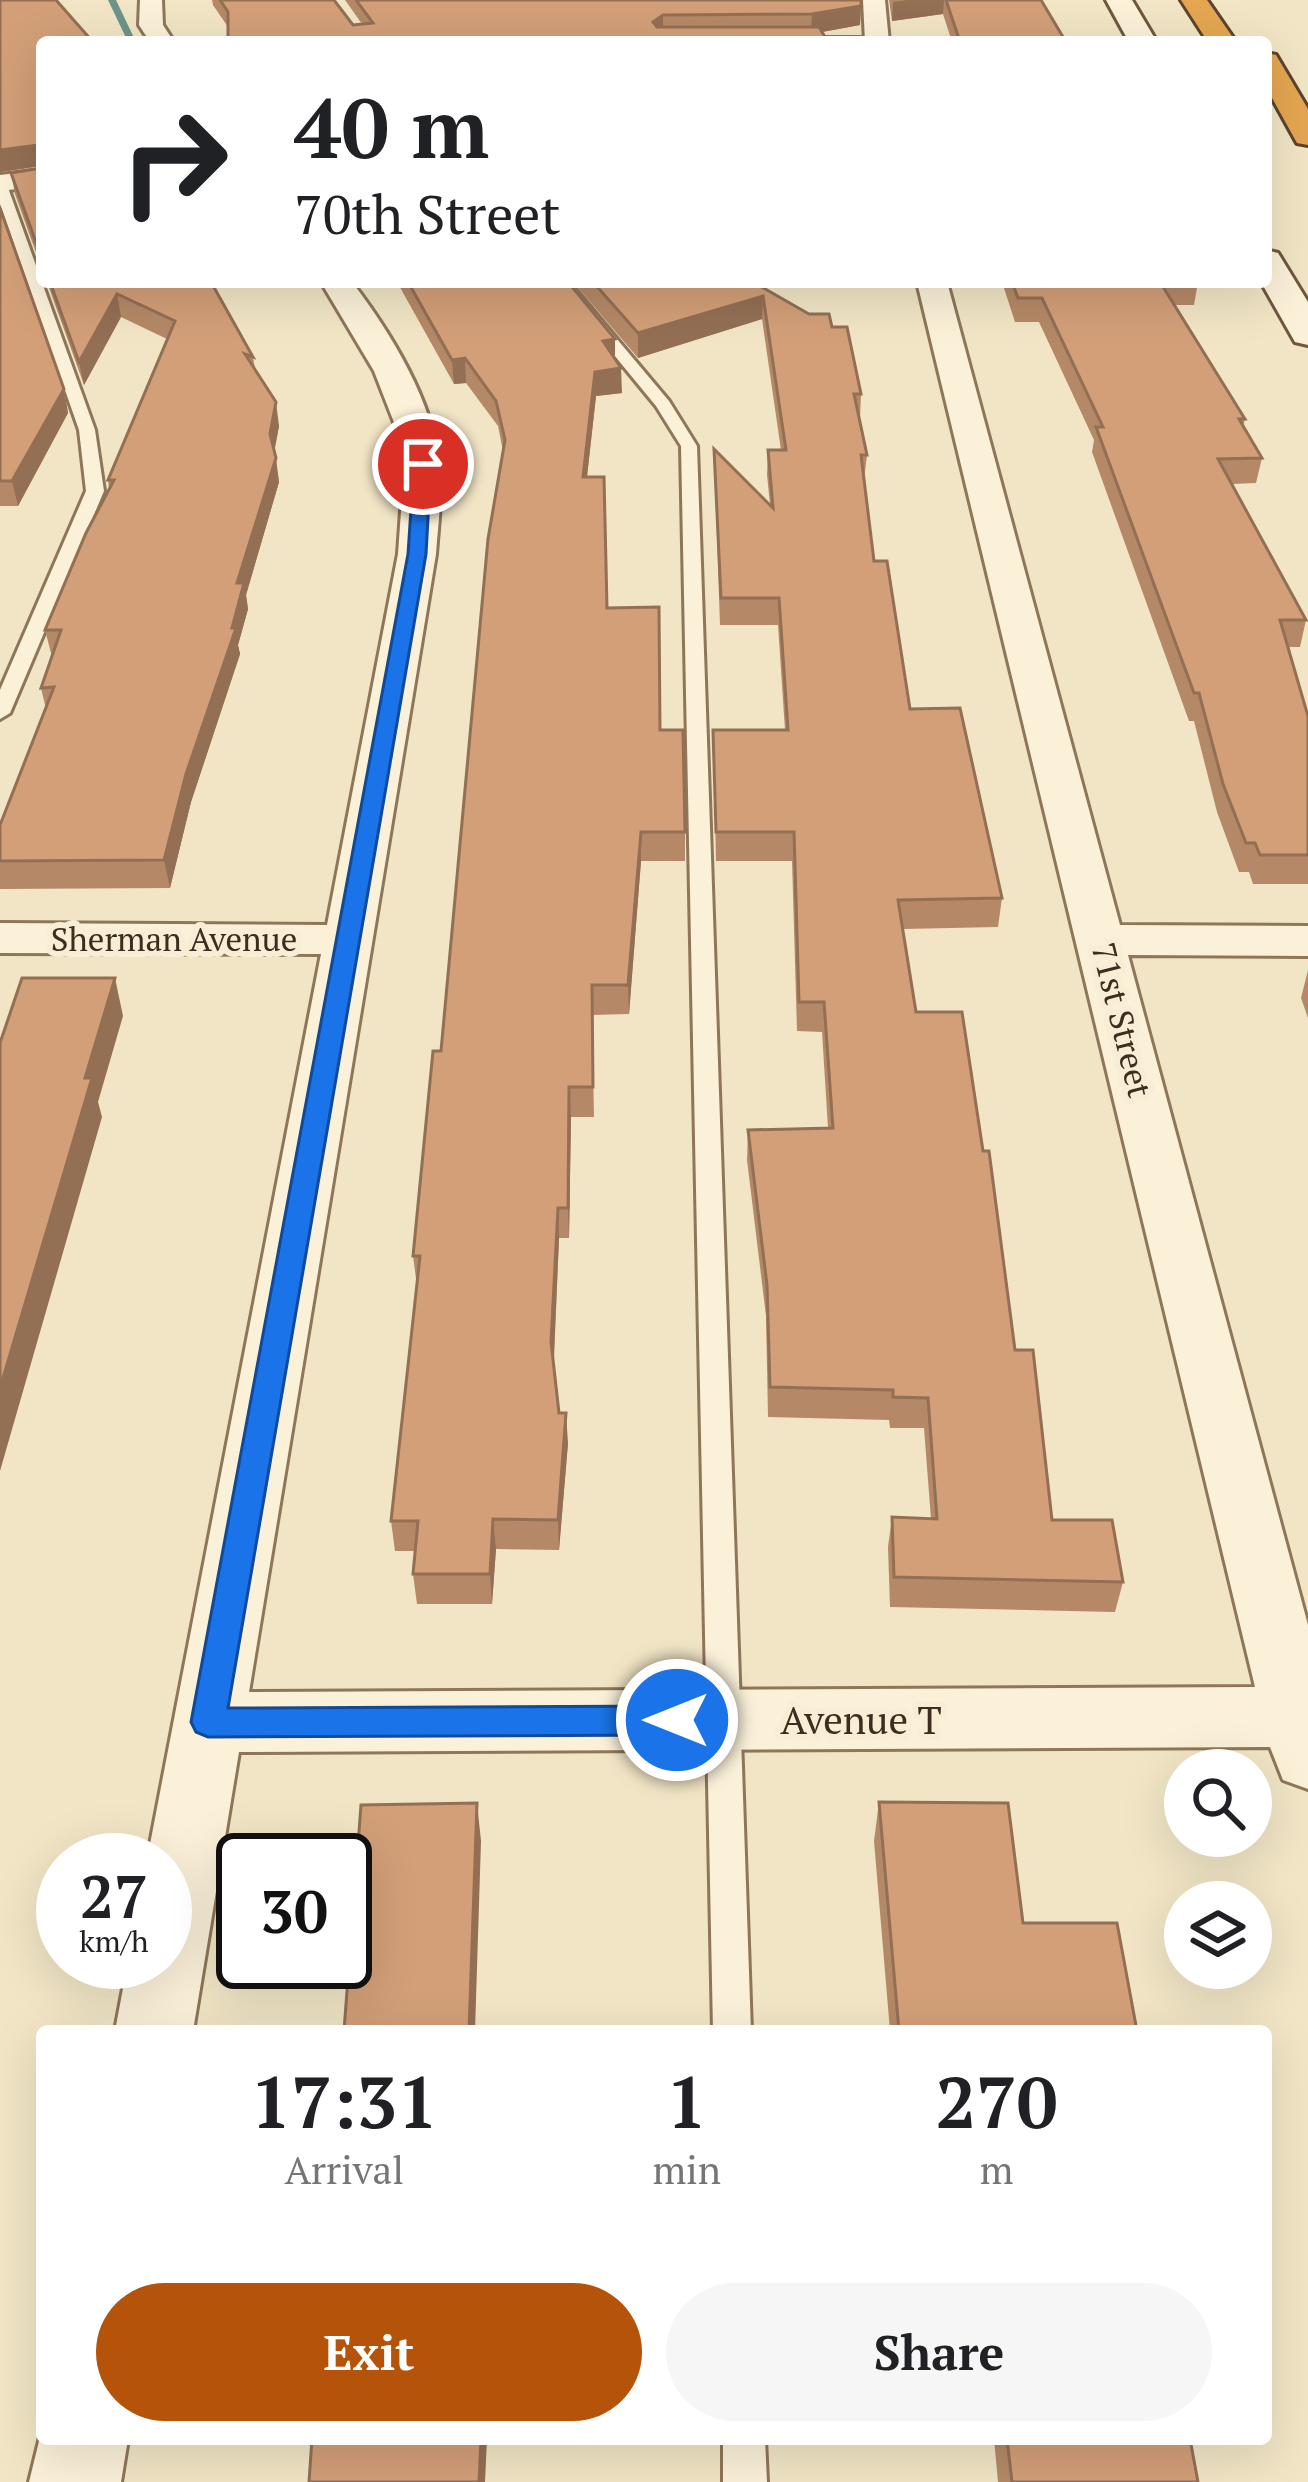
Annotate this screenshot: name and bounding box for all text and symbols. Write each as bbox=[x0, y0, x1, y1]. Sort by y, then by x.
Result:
text: 40 m bbox=[294, 71, 489, 182]
icon: right bbox=[96, 84, 252, 240]
text: 70th Street bbox=[294, 178, 561, 249]
pin bbox=[372, 413, 474, 515]
icon: arrive bbox=[390, 431, 456, 497]
street label: Sherman Avenue bbox=[51, 917, 297, 960]
street label: 71st Street bbox=[1083, 938, 1162, 1102]
position arrow bbox=[614, 1657, 740, 1783]
street label: Avenue T bbox=[780, 1693, 942, 1745]
map controls bbox=[1164, 1749, 1272, 1989]
button: search bbox=[1164, 1749, 1272, 1857]
speed limit sign: 30 bbox=[216, 1833, 372, 1989]
text: 27 bbox=[80, 1856, 148, 1935]
button: layers bbox=[1164, 1881, 1272, 1989]
text: km/h bbox=[79, 1921, 149, 1961]
text: 17:31 bbox=[250, 2053, 438, 2149]
text: 1 bbox=[666, 2053, 707, 2149]
text: 270 bbox=[935, 2053, 1057, 2149]
text: Arrival bbox=[284, 2143, 404, 2195]
text: min bbox=[652, 2143, 721, 2195]
text: m bbox=[980, 2143, 1013, 2195]
button: Exit bbox=[96, 2283, 642, 2421]
button: Share bbox=[666, 2283, 1212, 2421]

